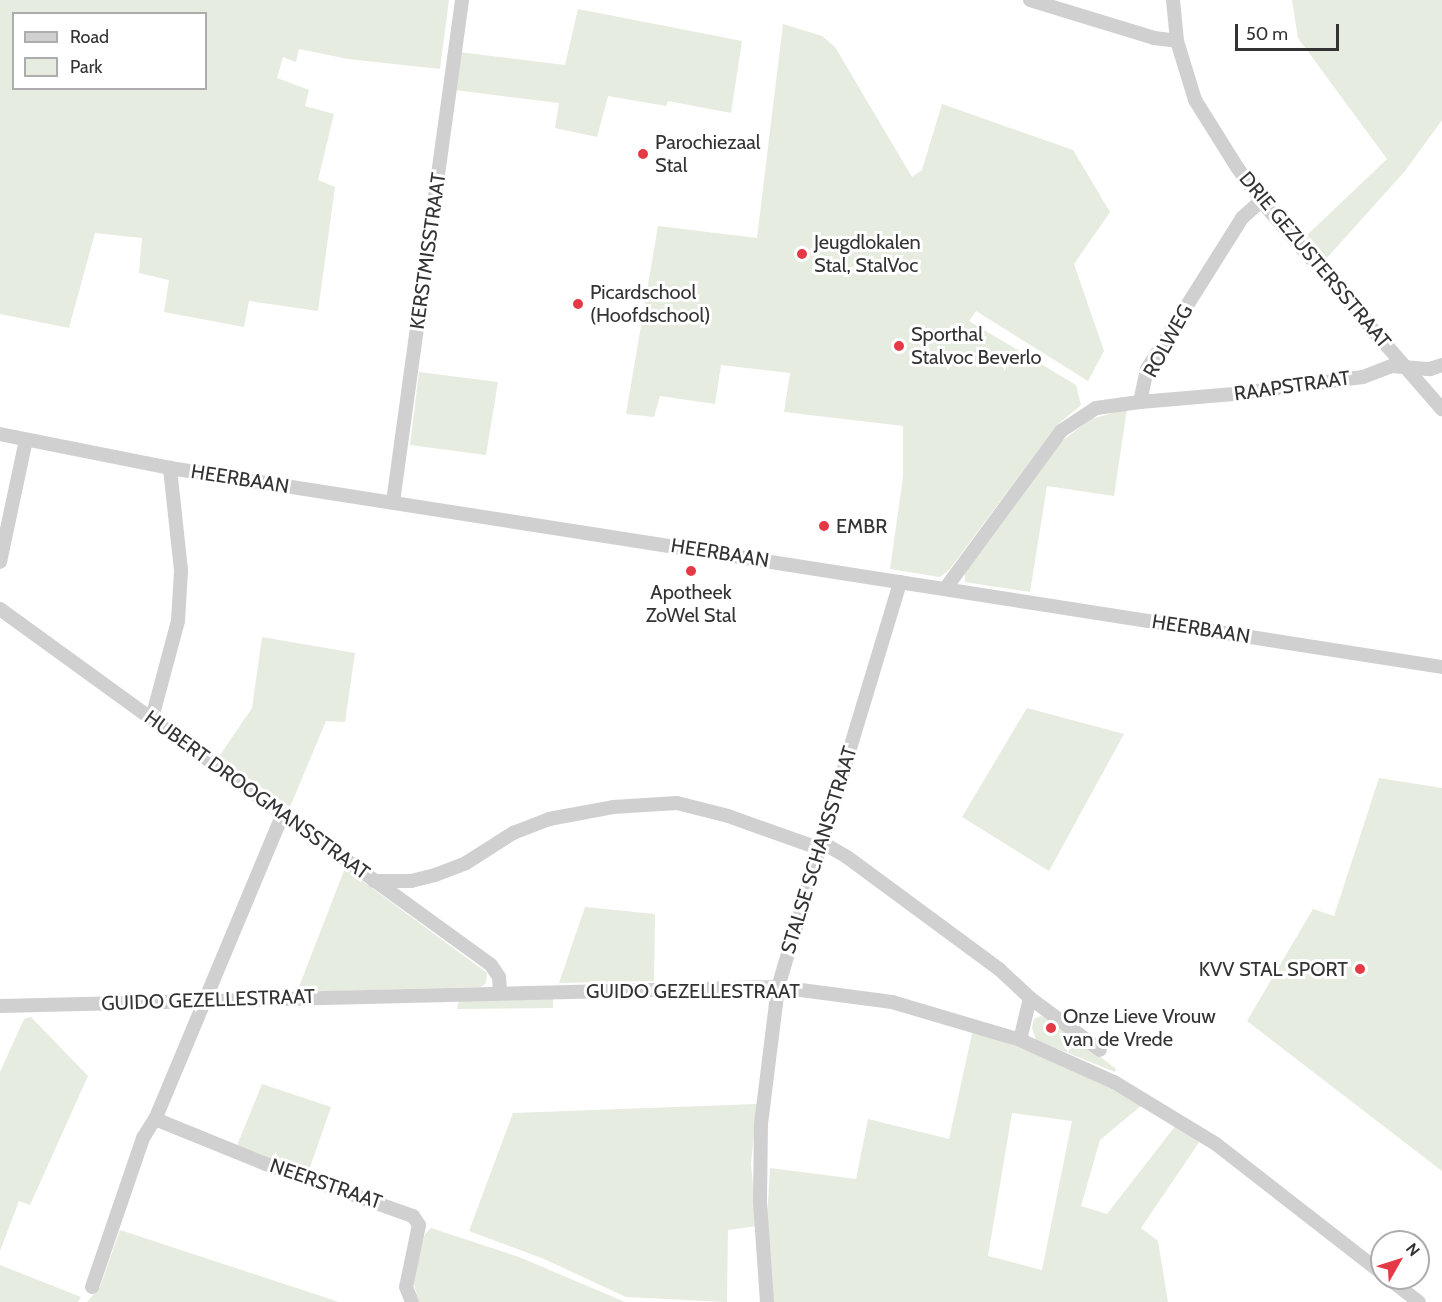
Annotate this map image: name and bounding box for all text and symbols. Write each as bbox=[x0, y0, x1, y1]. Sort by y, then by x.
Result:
legend bbox=[12, 12, 207, 90]
scale bar bbox=[1238, 12, 1342, 50]
text: 50 m bbox=[1246, 23, 1288, 45]
text: Road bbox=[70, 26, 109, 48]
text: Park bbox=[70, 56, 102, 78]
place label: Parochiezaal Stal bbox=[655, 130, 761, 177]
marker: Parochiezaal Stal bbox=[636, 147, 650, 161]
street label: DRIE GEZUSTERSSTRAAT bbox=[1234, 167, 1396, 353]
street label: KERSTMISSTRAAT bbox=[405, 171, 451, 331]
place label: Jeugdlokalen Stal, StalVoc bbox=[814, 231, 921, 278]
marker: Jeugdlokalen Stal, StalVoc bbox=[795, 247, 809, 261]
place label: Picardschool (Hoofdschool) bbox=[590, 280, 710, 327]
marker: Picardschool (Hoofdschool) bbox=[571, 297, 585, 311]
street label: ROLWEG bbox=[1138, 300, 1198, 382]
place label: Sporthal Stalvoc Beverlo bbox=[911, 322, 1041, 369]
marker: Sporthal Stalvoc Beverlo bbox=[892, 339, 906, 353]
street label: RAAPSTRAAT bbox=[1233, 366, 1351, 406]
street label: HEERBAAN bbox=[189, 459, 291, 499]
place label: EMBR bbox=[836, 514, 887, 538]
marker: EMBR bbox=[817, 519, 831, 533]
street label: HEERBAAN bbox=[669, 533, 771, 573]
marker: Apotheek ZoWel Stal bbox=[684, 564, 698, 578]
place label: Apotheek ZoWel Stal bbox=[646, 580, 736, 627]
street label: HEERBAAN bbox=[1150, 609, 1252, 649]
street label: HUBERT DROOGMANSSTRAAT bbox=[140, 705, 374, 885]
street label: STALSE SCHANSSTRAAT bbox=[776, 743, 862, 957]
place label: KVV STAL SPORT bbox=[1199, 957, 1348, 981]
marker: KVV STAL SPORT bbox=[1353, 962, 1367, 976]
street label: GUIDO GEZELLESTRAAT bbox=[586, 979, 800, 1003]
street label: GUIDO GEZELLESTRAAT bbox=[101, 984, 315, 1016]
place label: Onze Lieve Vrouw van de Vrede bbox=[1063, 1005, 1216, 1052]
marker: Onze Lieve Vrouw van de Vrede bbox=[1044, 1021, 1058, 1035]
street label: NEERSTRAAT bbox=[267, 1154, 385, 1214]
north arrow bbox=[1370, 1230, 1430, 1290]
text: N bbox=[1402, 1239, 1424, 1260]

